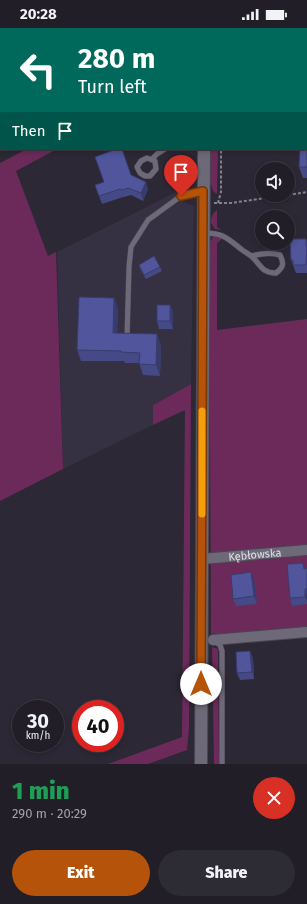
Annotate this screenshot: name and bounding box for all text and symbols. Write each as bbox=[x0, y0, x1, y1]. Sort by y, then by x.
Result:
text: 20:28 bbox=[20, 5, 57, 23]
text: 280 m bbox=[78, 42, 155, 75]
icon: left bbox=[12, 44, 64, 96]
text: Turn left bbox=[78, 76, 147, 98]
icon: arrive bbox=[54, 120, 76, 142]
text: Then bbox=[12, 122, 46, 140]
pin bbox=[164, 155, 198, 196]
icon: arrive bbox=[170, 161, 192, 183]
map controls bbox=[255, 162, 295, 250]
button: sound bbox=[255, 162, 295, 202]
button: search bbox=[255, 210, 295, 250]
street label: Kębłowska bbox=[228, 546, 282, 564]
position arrow bbox=[180, 663, 222, 705]
speed limit sign: 40 bbox=[72, 700, 124, 752]
text: 30 bbox=[27, 709, 49, 733]
text: km/h bbox=[26, 730, 50, 742]
text: 1 min bbox=[12, 777, 70, 805]
button: close bbox=[253, 777, 295, 819]
text: 290 m · 20:29 bbox=[12, 806, 87, 821]
button: Exit bbox=[12, 850, 150, 896]
button: Share bbox=[158, 850, 295, 896]

